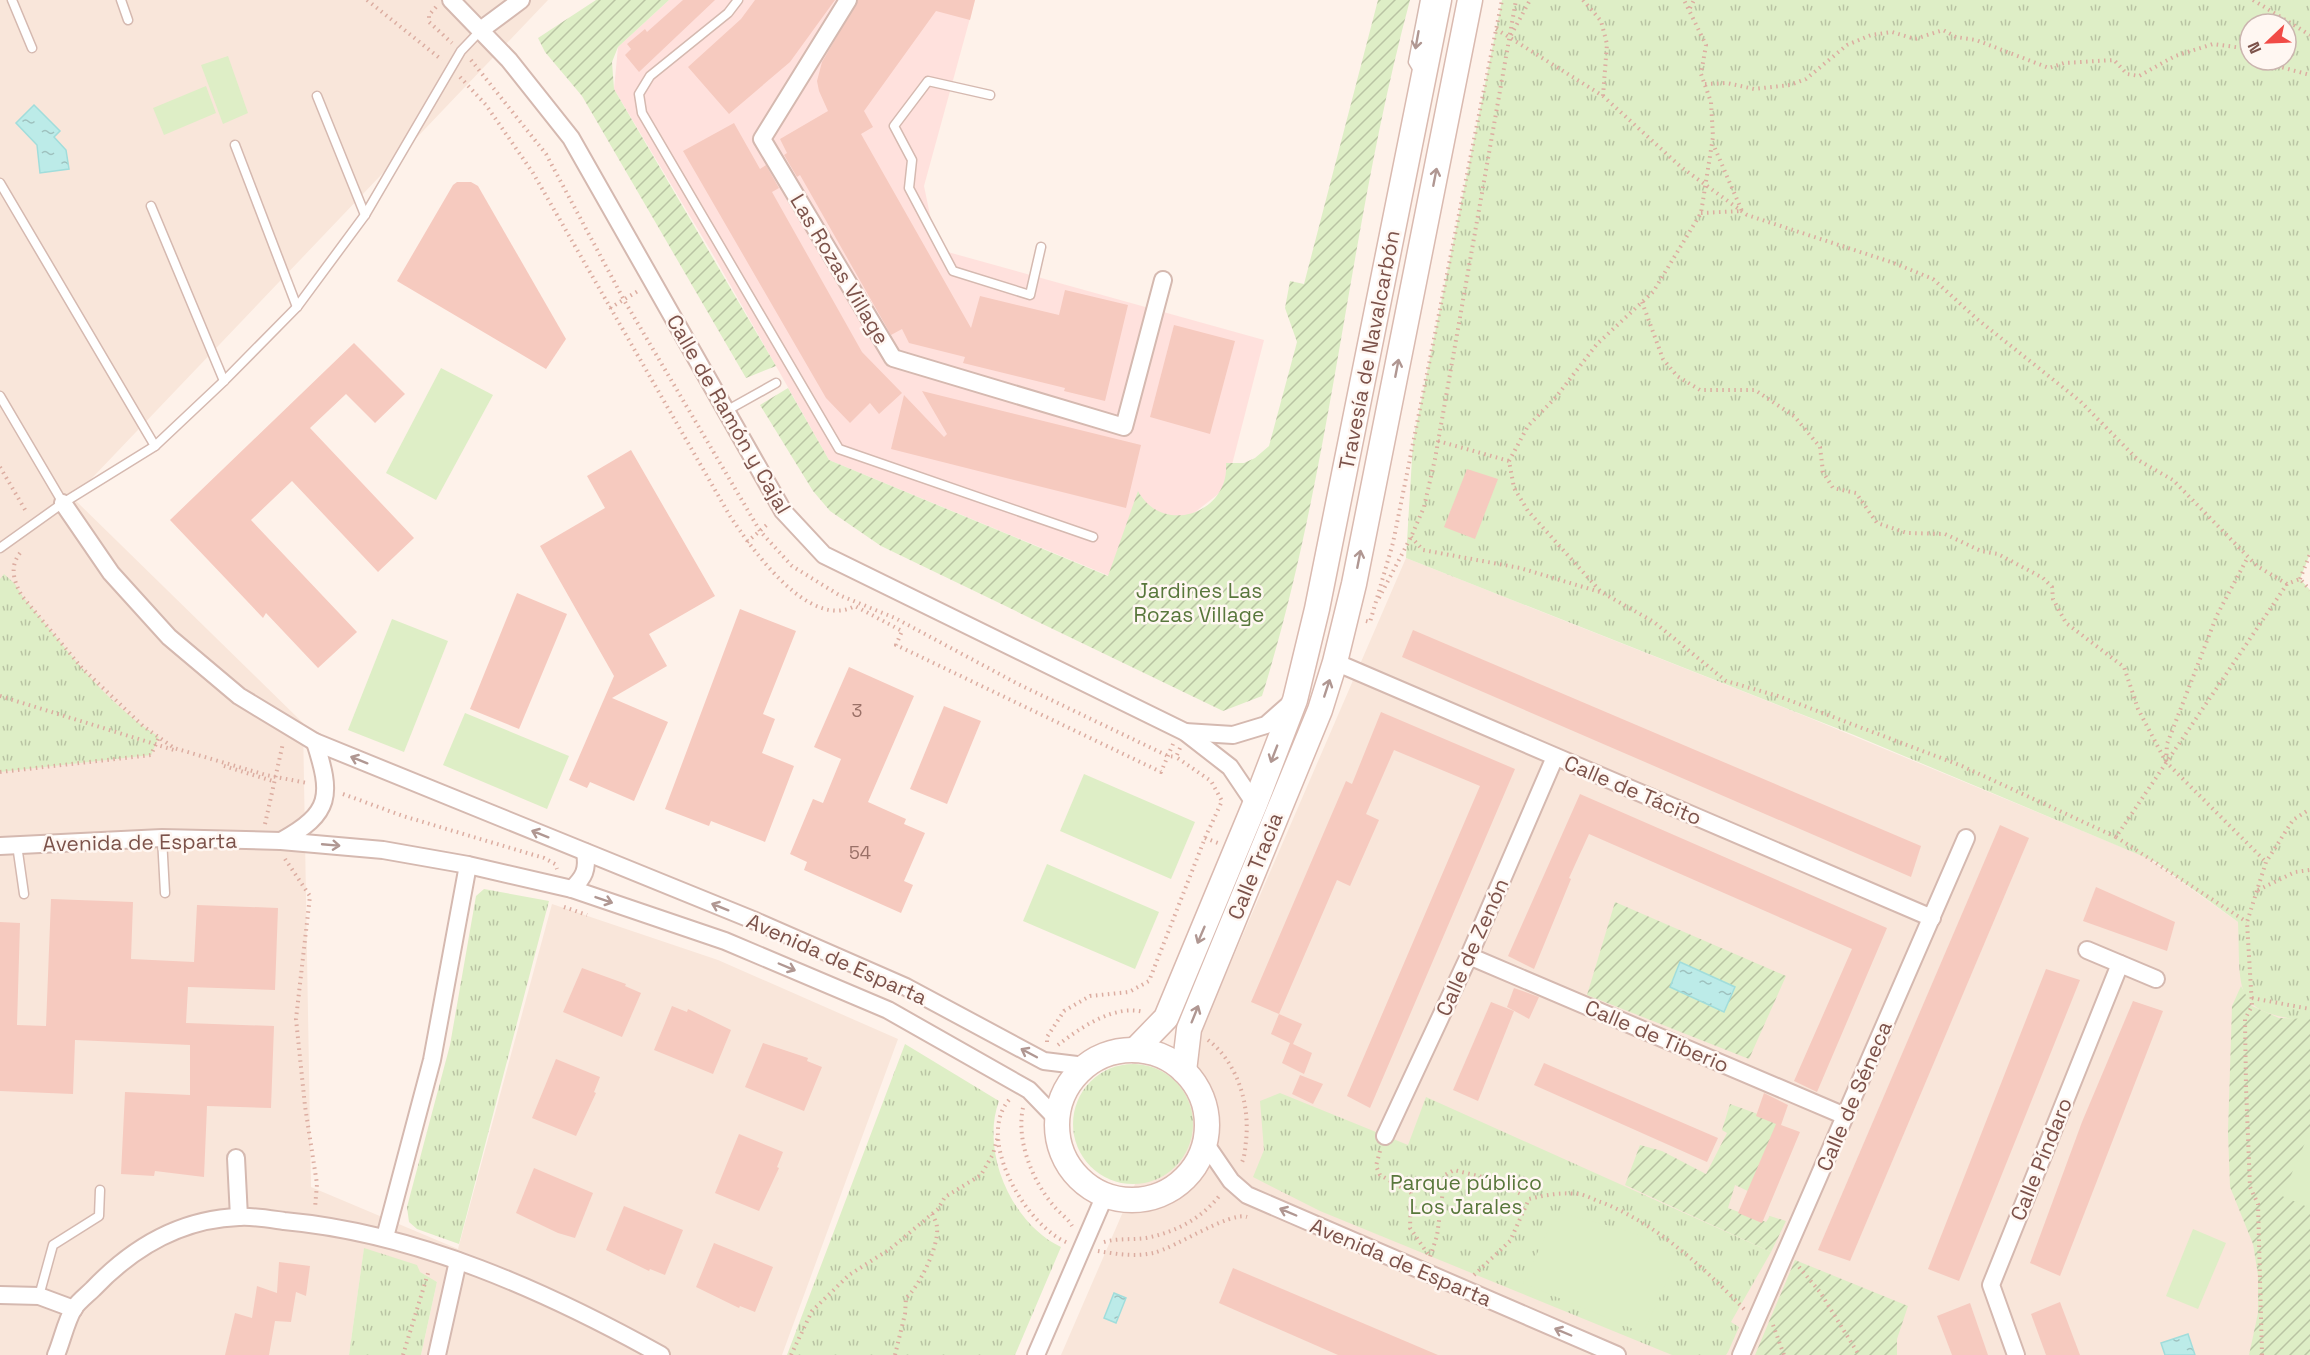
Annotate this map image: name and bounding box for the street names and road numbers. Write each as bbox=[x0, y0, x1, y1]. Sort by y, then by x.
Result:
street label: Las Rozas Village bbox=[784, 189, 896, 349]
street label: Travesía de Navalcarbón bbox=[1332, 228, 1406, 472]
street label: Calle de Ramón y Cajal bbox=[661, 309, 797, 519]
street label: Calle de Tácito bbox=[1560, 749, 1706, 831]
street label: Calle Tracia bbox=[1221, 809, 1289, 923]
street label: Avenida de Esparta bbox=[42, 827, 238, 857]
street label: Calle de Zenón bbox=[1430, 874, 1514, 1020]
street label: Avenida de Esparta bbox=[743, 907, 931, 1011]
street label: Calle de Tiberio bbox=[1581, 994, 1733, 1078]
street label: Calle de Séneca bbox=[1810, 1017, 1898, 1175]
street label: Calle Píndaro bbox=[2004, 1093, 2078, 1225]
street label: Avenida de Esparta bbox=[1306, 1212, 1496, 1312]

